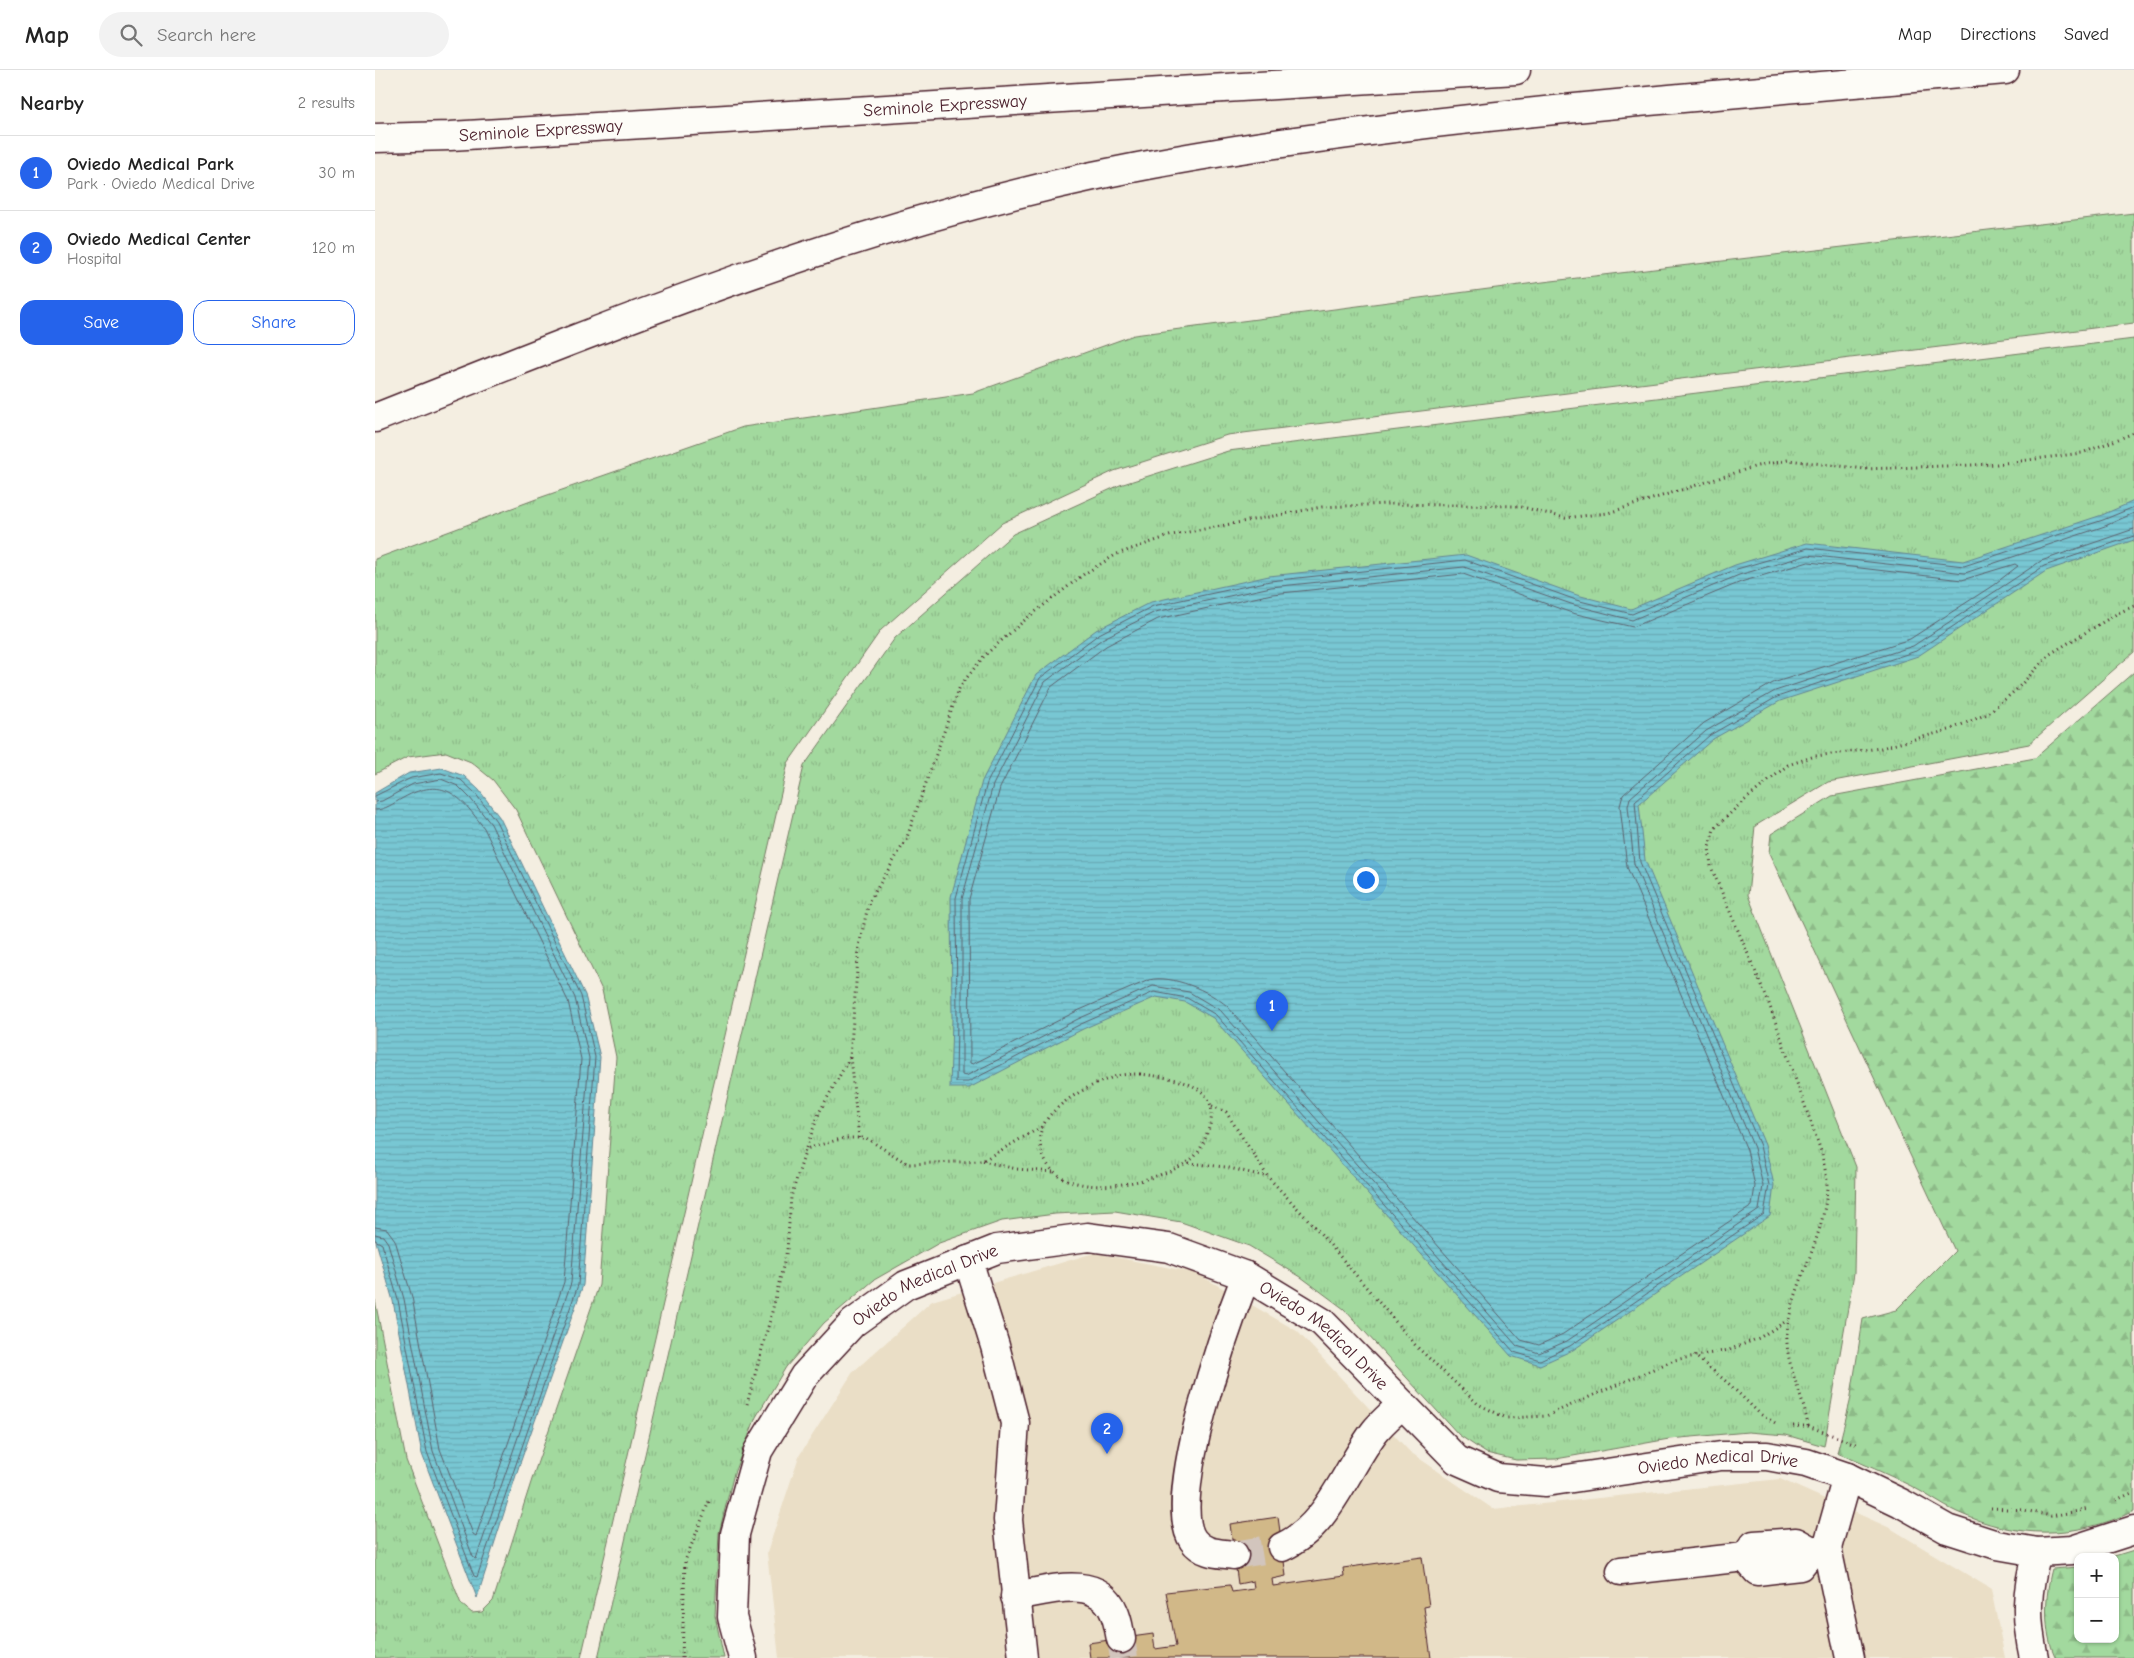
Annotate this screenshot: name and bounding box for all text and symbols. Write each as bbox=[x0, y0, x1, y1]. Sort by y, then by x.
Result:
search box bbox=[99, 12, 449, 57]
text: Map bbox=[25, 21, 69, 49]
icon: search bbox=[117, 21, 145, 49]
text: Search here bbox=[157, 24, 256, 46]
text: Map bbox=[1898, 24, 1932, 45]
text: Directions bbox=[1960, 24, 2036, 45]
text: Saved bbox=[2064, 24, 2109, 45]
street label: Seminole Expressway bbox=[863, 90, 1029, 121]
text: Nearby bbox=[20, 91, 84, 115]
text: 2 results bbox=[298, 94, 355, 112]
street label: Seminole Expressway bbox=[458, 115, 624, 146]
text: Oviedo Medical Park bbox=[67, 153, 234, 175]
text: 1 bbox=[33, 164, 39, 182]
text: 30 m bbox=[319, 164, 355, 182]
text: Park · Oviedo Medical Drive bbox=[67, 175, 255, 193]
text: Oviedo Medical Center bbox=[67, 228, 250, 250]
text: 2 bbox=[32, 239, 40, 257]
text: 120 m bbox=[312, 239, 355, 257]
text: Hospital bbox=[67, 250, 122, 268]
button: Save bbox=[20, 300, 183, 345]
button: Share bbox=[193, 300, 355, 345]
your location bbox=[1353, 867, 1379, 893]
pin: 1 bbox=[1256, 990, 1288, 1031]
street label: Oviedo Medical Drive bbox=[848, 1240, 1001, 1331]
street label: Oviedo Medical Drive bbox=[1255, 1277, 1393, 1395]
pin: 2 bbox=[1091, 1413, 1123, 1454]
street label: Oviedo Medical Drive bbox=[1636, 1446, 1800, 1479]
map controls bbox=[2074, 1553, 2119, 1643]
button: + bbox=[2074, 1553, 2119, 1598]
button: − bbox=[2074, 1598, 2119, 1643]

